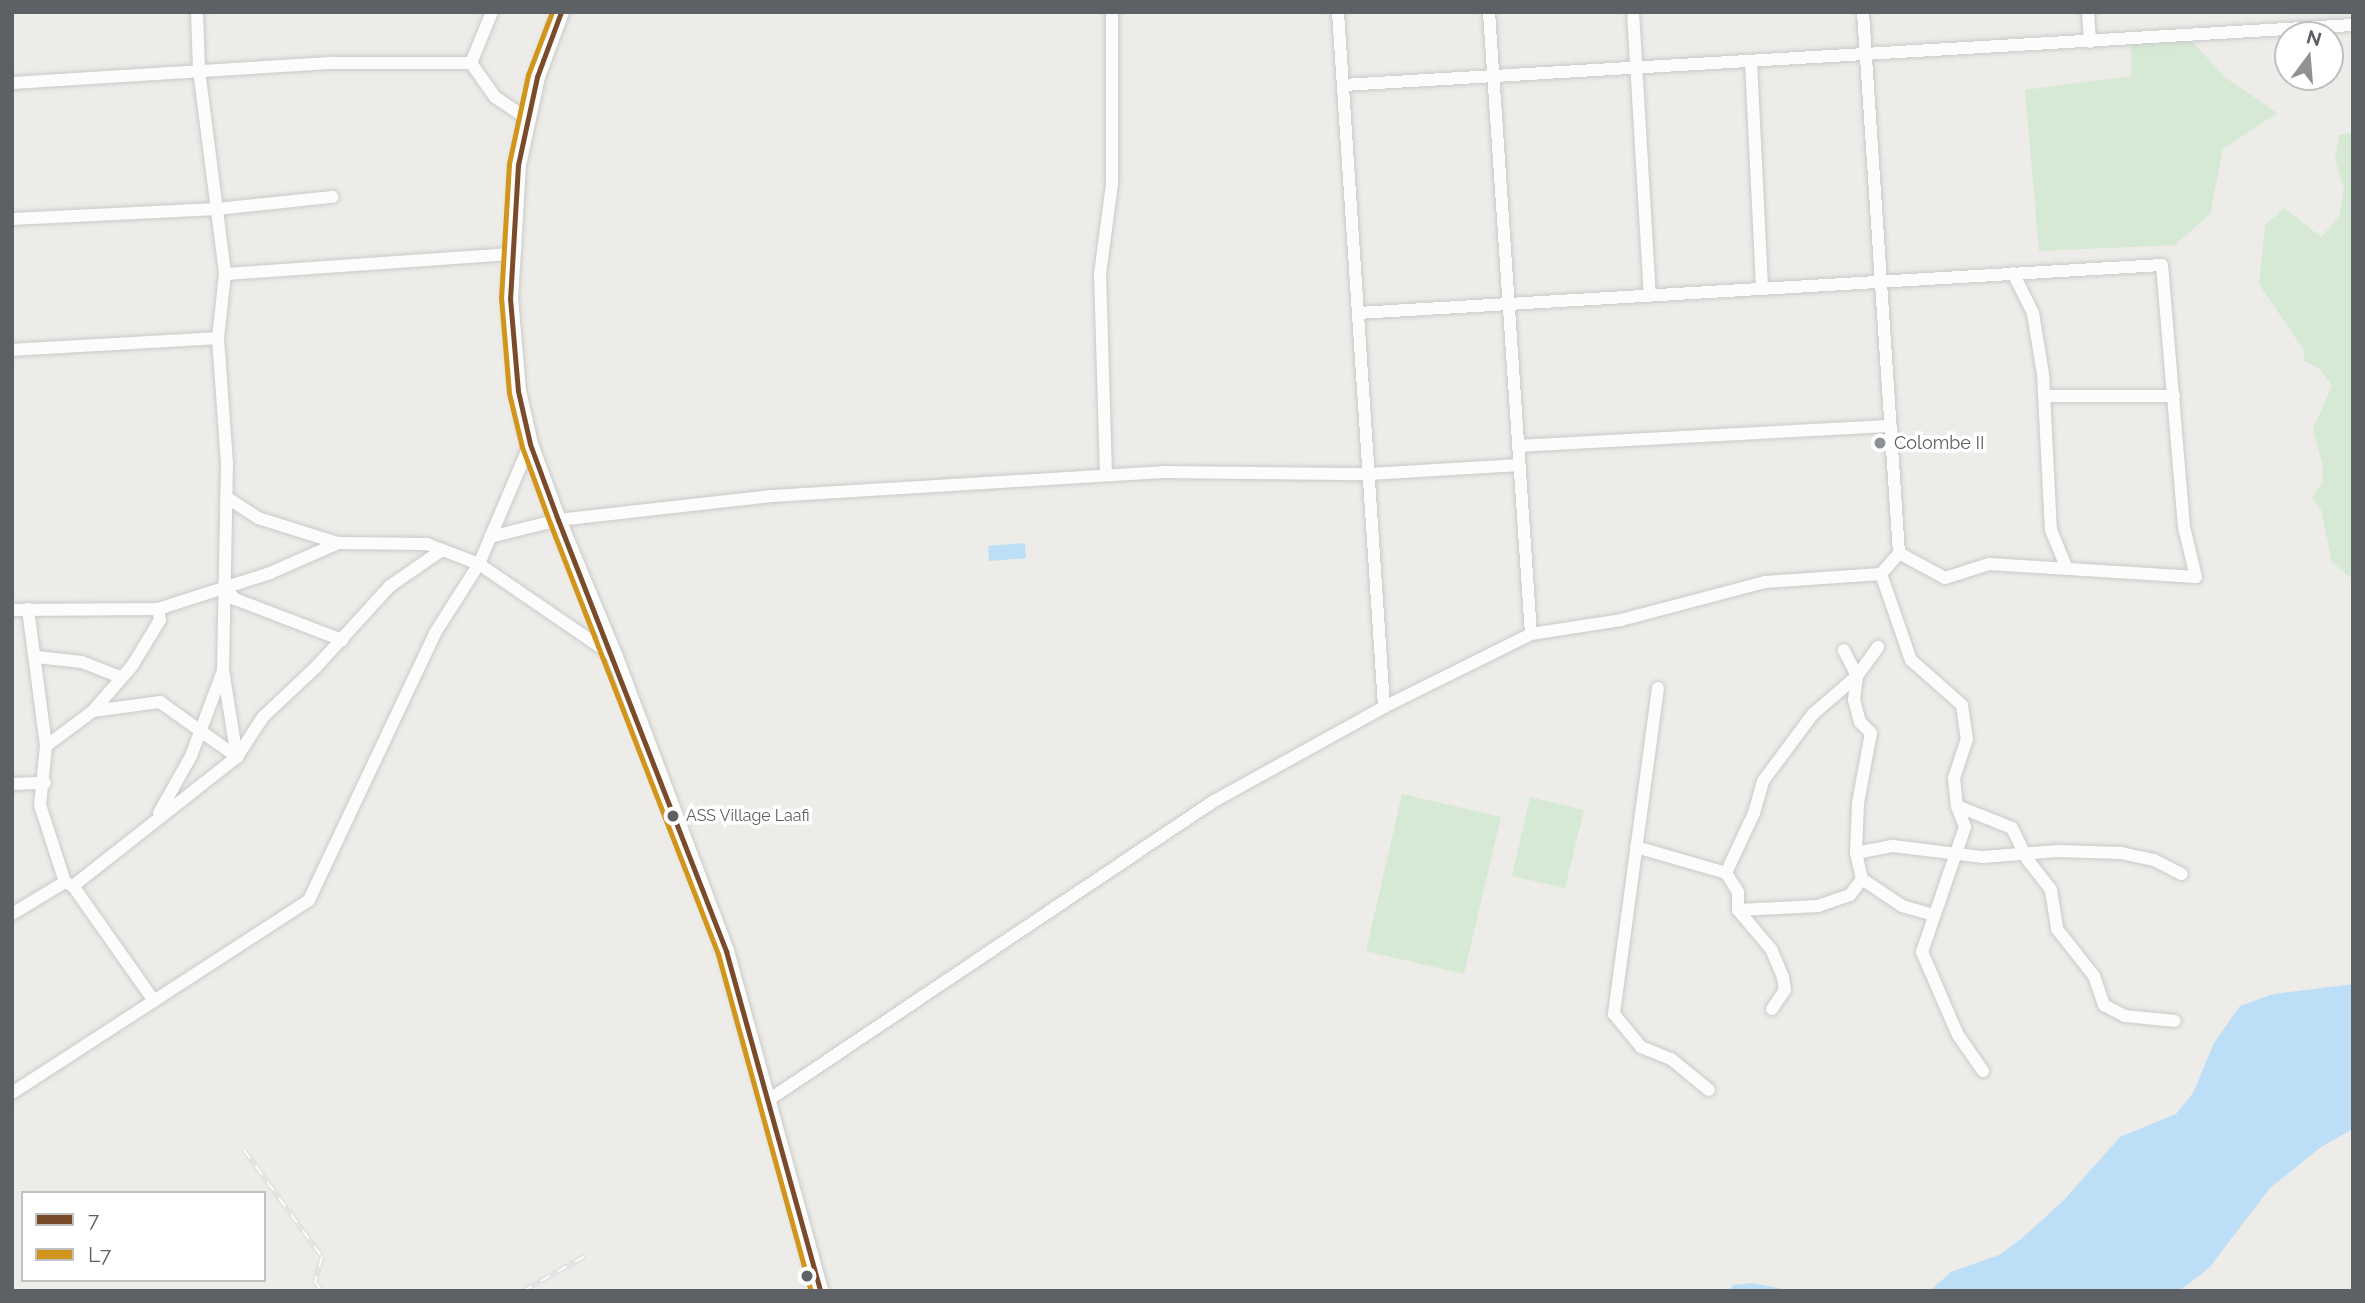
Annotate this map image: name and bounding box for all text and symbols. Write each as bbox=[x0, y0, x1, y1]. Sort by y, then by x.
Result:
north arrow bbox=[2274, 21, 2344, 91]
text: N bbox=[2304, 25, 2324, 50]
place label: Colombe II bbox=[1894, 432, 1984, 454]
marker: Colombe II bbox=[1872, 435, 1888, 451]
place label: ASS Village Laafi bbox=[686, 806, 810, 826]
marker: ASS Village Laafi bbox=[666, 809, 680, 823]
legend bbox=[21, 1191, 266, 1282]
text: 7 bbox=[88, 1207, 99, 1232]
text: L7 bbox=[88, 1242, 111, 1267]
unlabelled marker bbox=[800, 1269, 814, 1283]

